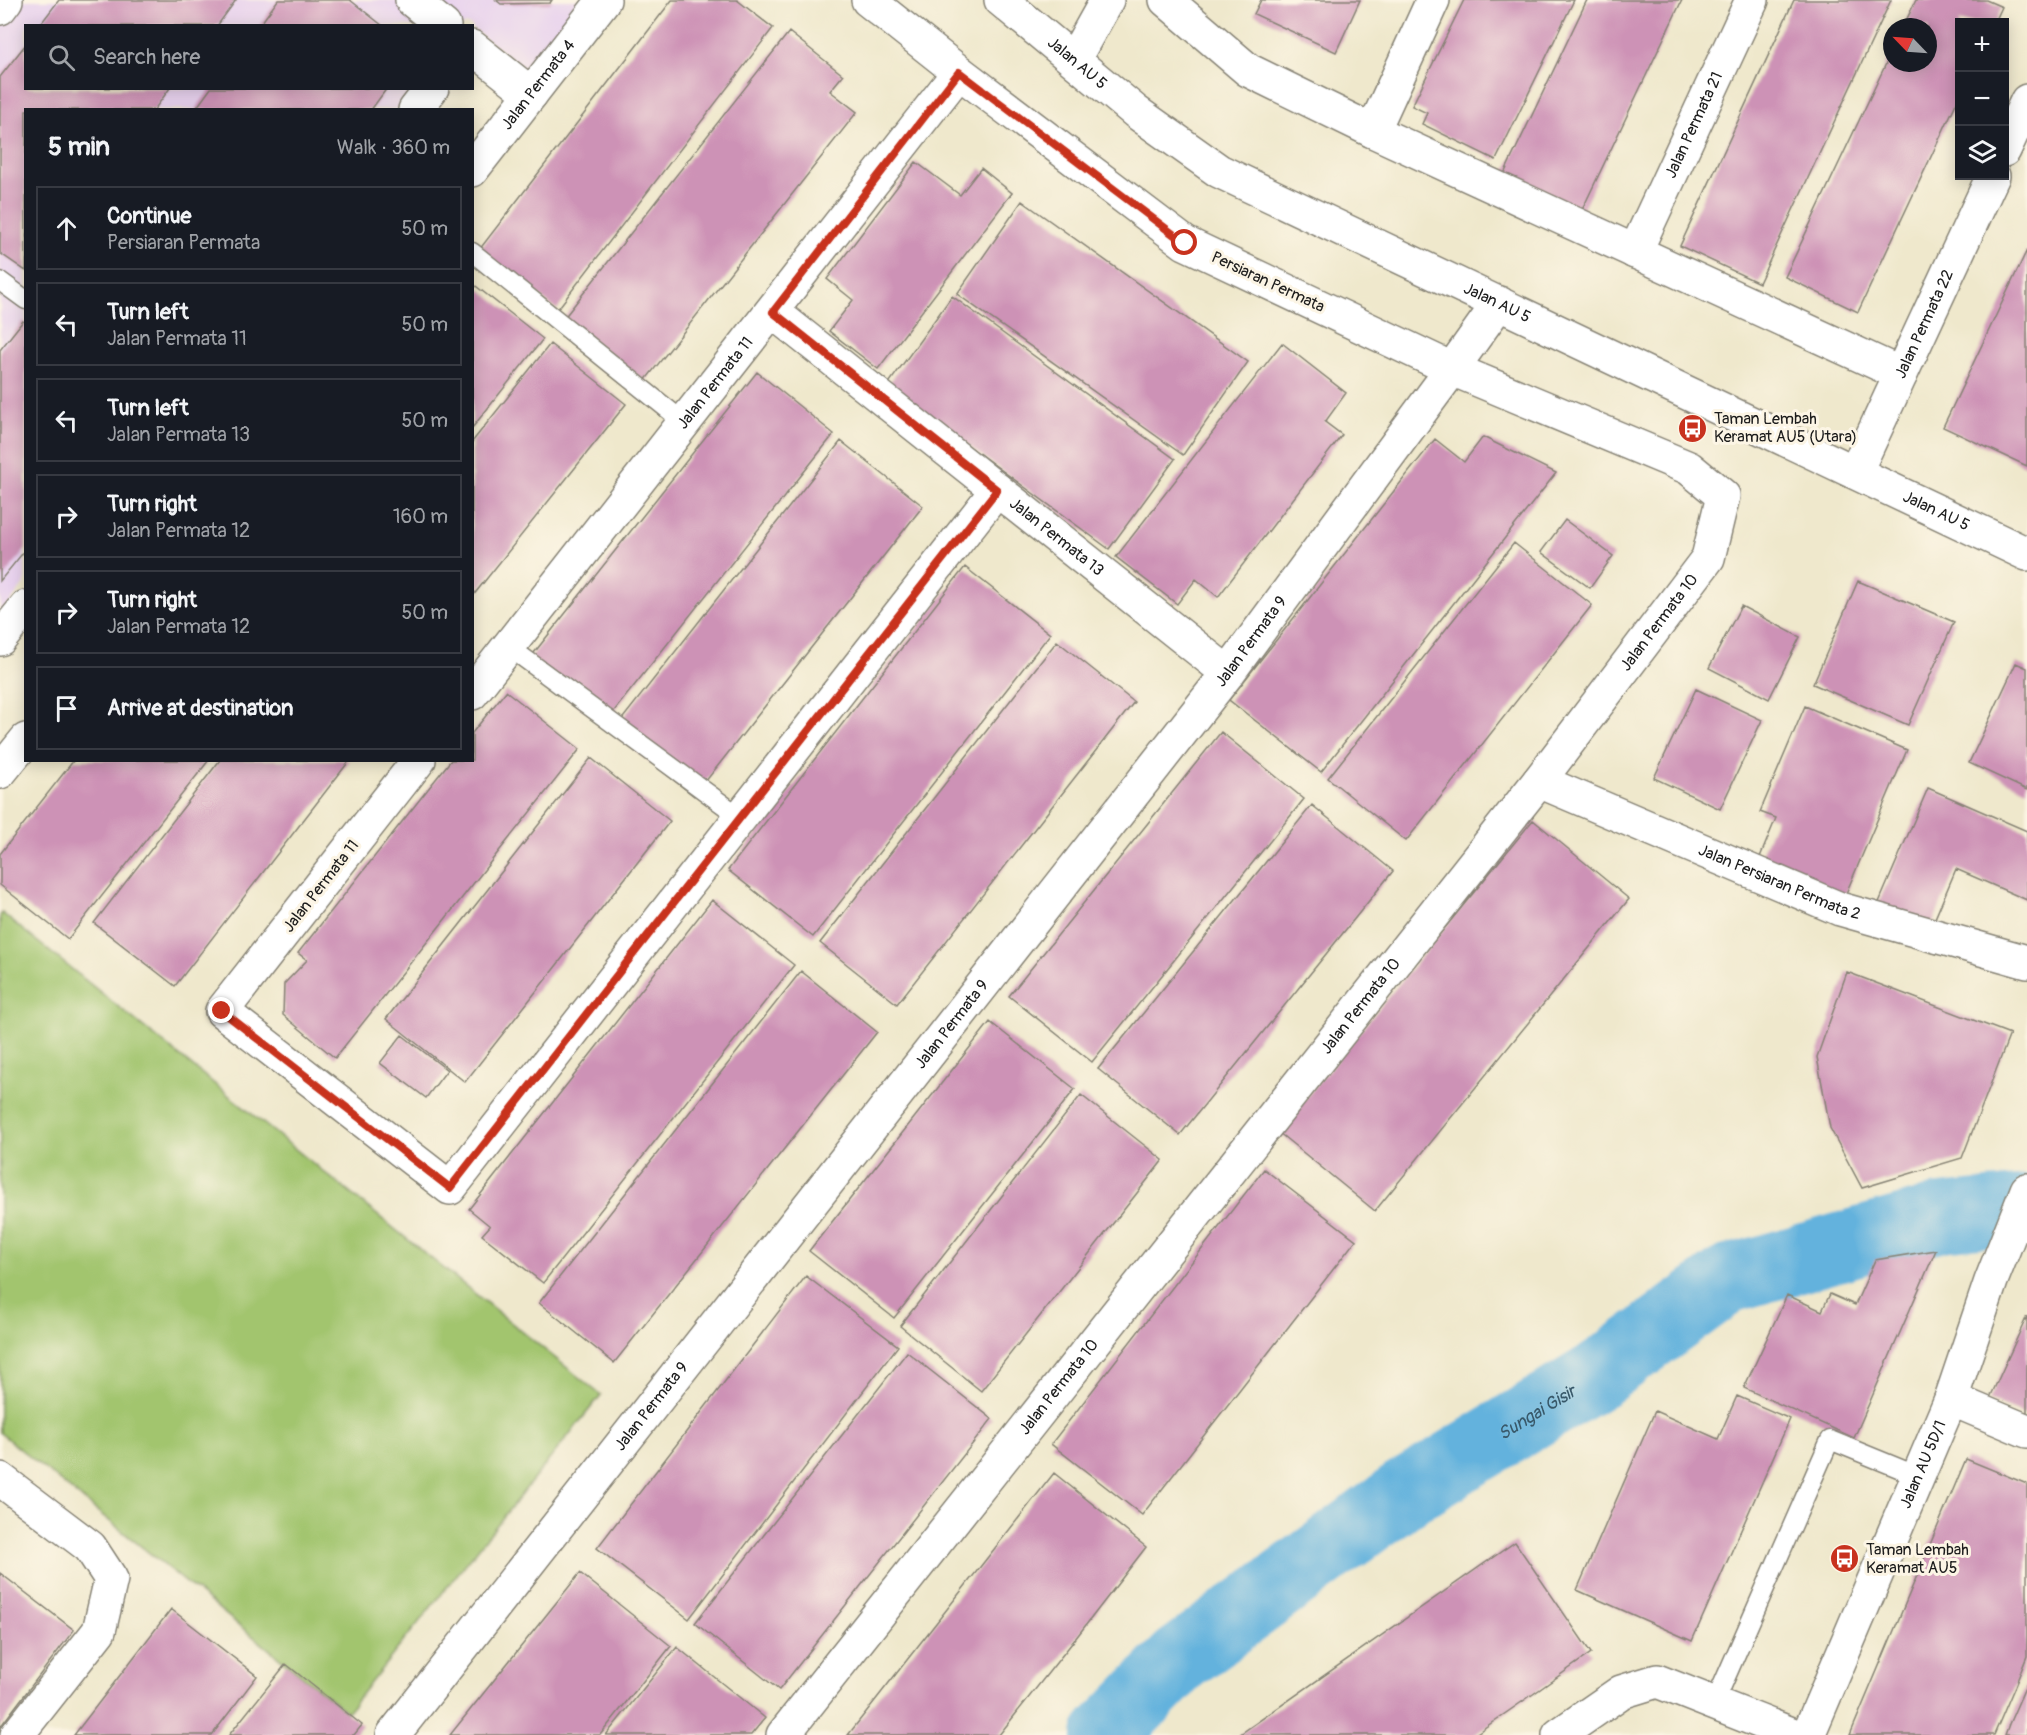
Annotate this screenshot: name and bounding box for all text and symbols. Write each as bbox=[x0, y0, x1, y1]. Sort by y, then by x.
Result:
north arrow bbox=[1883, 18, 1937, 72]
map controls bbox=[1955, 18, 2009, 180]
button: + bbox=[1955, 18, 2009, 72]
search box bbox=[24, 24, 474, 90]
street label: Jalan AU 5 bbox=[1043, 33, 1111, 94]
street label: Jalan Permata 4 bbox=[497, 36, 579, 134]
icon: search bbox=[45, 41, 78, 74]
text: Search here bbox=[93, 43, 200, 71]
street label: Jalan Permata 21 bbox=[1661, 69, 1727, 181]
button: − bbox=[1955, 72, 2009, 126]
button: layers bbox=[1955, 126, 2009, 180]
text: 5 min bbox=[48, 131, 110, 163]
text: Walk · 360 m bbox=[337, 135, 450, 160]
text: Continue bbox=[107, 202, 191, 230]
icon: ahead bbox=[50, 212, 83, 245]
text: 50 m bbox=[401, 216, 448, 241]
route start bbox=[1171, 229, 1197, 255]
text: Persiaran Permata bbox=[107, 230, 260, 255]
street label: Persiaran Permata bbox=[1208, 247, 1328, 317]
street label: Jalan Permata 22 bbox=[1890, 267, 1958, 382]
street label: Jalan AU 5 bbox=[1460, 278, 1534, 327]
text: Turn left bbox=[107, 298, 189, 326]
icon: left bbox=[50, 308, 83, 341]
text: 50 m bbox=[401, 312, 448, 337]
text: Jalan Permata 11 bbox=[107, 326, 247, 351]
street label: Jalan Permata 11 bbox=[673, 333, 758, 433]
text: Turn left bbox=[107, 394, 189, 422]
icon: left bbox=[50, 404, 83, 437]
text: 50 m bbox=[401, 408, 448, 433]
place label: Taman Lembah Keramat AU5 (Utara) bbox=[1714, 409, 1857, 447]
bus stop icon: Taman Lembah Keramat AU5 (Utara) bbox=[1677, 412, 1709, 444]
text: Jalan Permata 13 bbox=[107, 422, 250, 447]
street label: Jalan AU 5 bbox=[1900, 487, 1973, 535]
text: Turn right bbox=[107, 490, 197, 518]
street label: Jalan Permata 13 bbox=[1005, 494, 1108, 581]
icon: right bbox=[50, 500, 83, 533]
text: 160 m bbox=[393, 504, 448, 529]
text: Jalan Permata 12 bbox=[107, 518, 250, 543]
street label: Jalan Permata 10 bbox=[1616, 570, 1702, 675]
text: Turn right bbox=[107, 586, 197, 614]
street label: Jalan Permata 9 bbox=[1211, 592, 1291, 691]
icon: right bbox=[50, 596, 83, 629]
text: 50 m bbox=[401, 600, 448, 625]
text: Jalan Permata 12 bbox=[107, 614, 250, 639]
icon: arrive bbox=[50, 692, 83, 725]
text: Arrive at destination bbox=[107, 694, 293, 722]
street label: Jalan Permata 11 bbox=[279, 836, 363, 936]
street label: Jalan Persiaran Permata 2 bbox=[1695, 840, 1863, 924]
street label: Jalan Permata 10 bbox=[1317, 954, 1405, 1058]
street label: Jalan Permata 9 bbox=[911, 976, 993, 1073]
route end bbox=[208, 997, 234, 1023]
street label: Jalan Permata 10 bbox=[1015, 1335, 1103, 1439]
street label: Jalan Permata 9 bbox=[610, 1358, 693, 1455]
water label: Sungai Gisir bbox=[1494, 1379, 1582, 1445]
street label: Jalan AU 5D/1 bbox=[1896, 1417, 1951, 1511]
place label: Taman Lembah Keramat AU5 bbox=[1866, 1540, 1969, 1578]
bus stop icon: Taman Lembah Keramat AU5 bbox=[1829, 1543, 1861, 1575]

